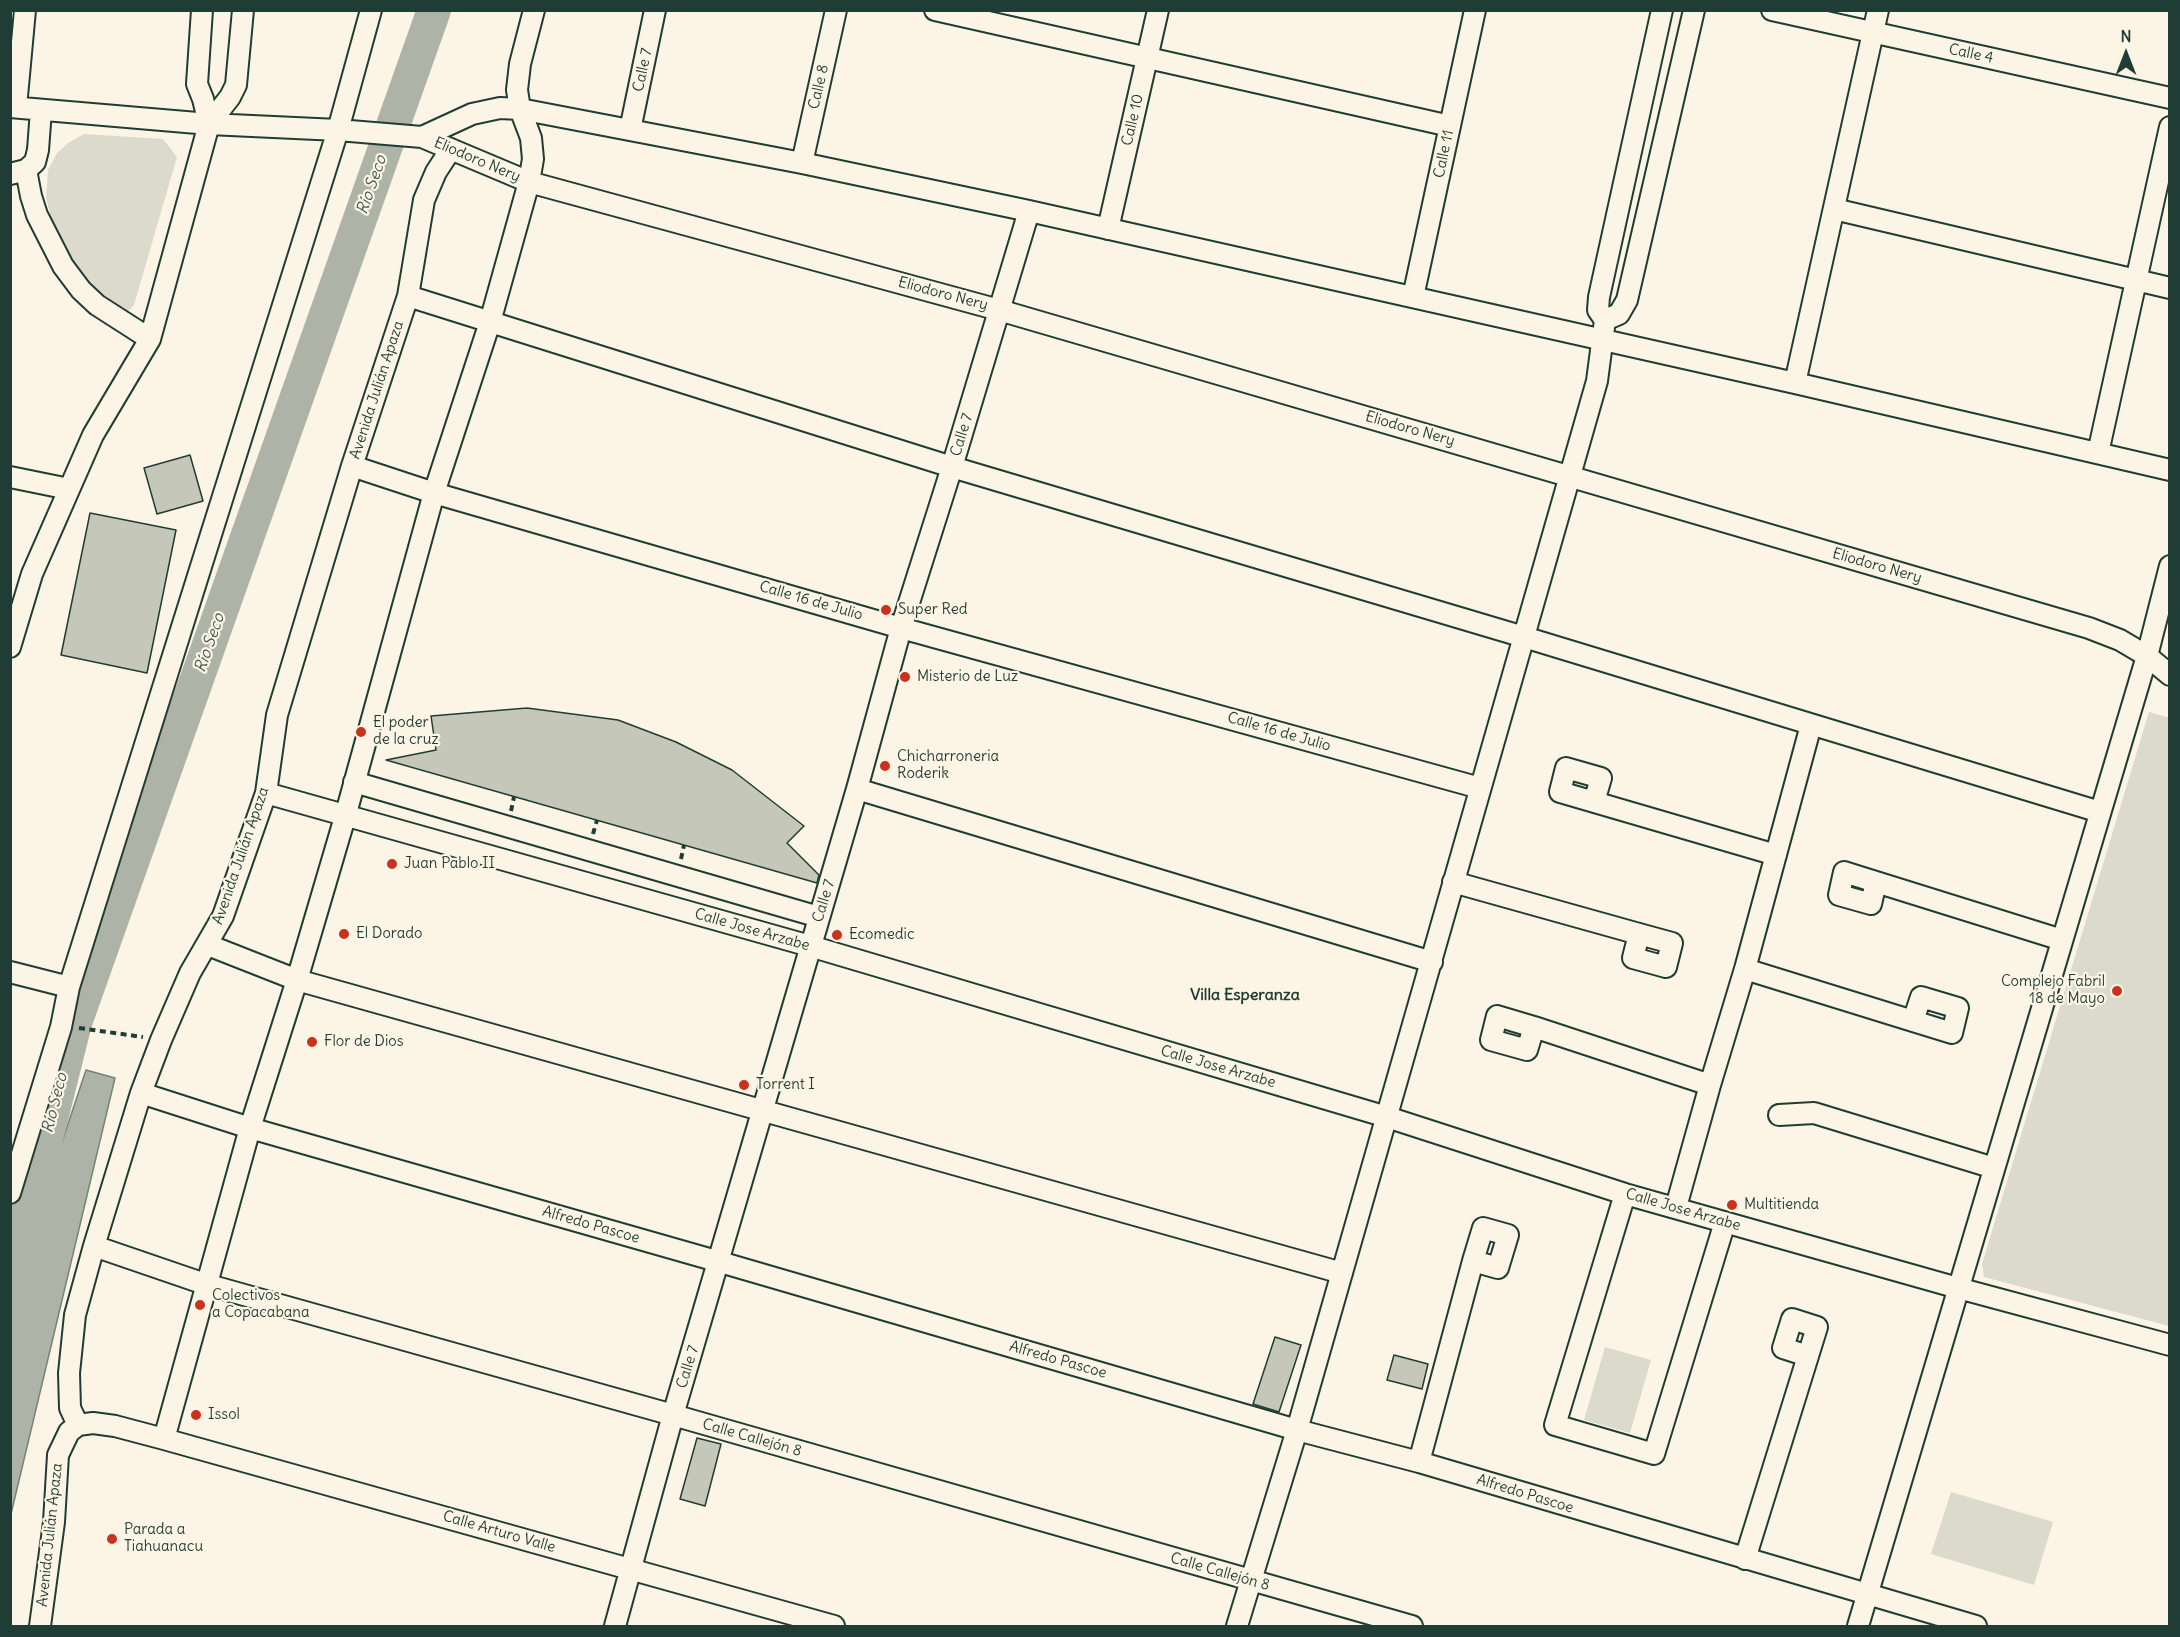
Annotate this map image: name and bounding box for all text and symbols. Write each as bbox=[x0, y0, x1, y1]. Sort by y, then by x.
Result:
north arrow bbox=[2096, 24, 2156, 84]
text: N bbox=[2120, 26, 2132, 46]
street label: Calle 4 bbox=[1947, 40, 1995, 68]
street label: Calle 7 bbox=[630, 47, 656, 93]
street label: Calle 8 bbox=[805, 63, 833, 111]
street label: Calle 10 bbox=[1118, 92, 1148, 148]
street label: Calle 11 bbox=[1430, 128, 1458, 180]
street label: Eliodoro Nery bbox=[431, 134, 523, 186]
water label: Río Seco bbox=[353, 153, 391, 217]
street label: Eliodoro Nery bbox=[896, 273, 990, 315]
street label: Avenida Julián Apaza bbox=[346, 319, 408, 461]
street label: Eliodoro Nery bbox=[1363, 408, 1457, 450]
street label: Calle 7 bbox=[947, 411, 977, 459]
street label: Eliodoro Nery bbox=[1830, 545, 1924, 587]
street label: Calle 16 de Julio bbox=[757, 578, 865, 624]
place label: Super Red bbox=[898, 601, 968, 619]
marker: Super Red bbox=[879, 603, 893, 617]
water label: Río Seco bbox=[191, 611, 229, 675]
place label: Misterio de Luz bbox=[917, 668, 1018, 686]
marker: Misterio de Luz bbox=[898, 670, 912, 684]
street label: Calle 16 de Julio bbox=[1225, 709, 1333, 755]
place label: El poder de la cruz bbox=[373, 714, 439, 749]
marker: El poder de la cruz bbox=[354, 725, 368, 739]
place label: Chicharroneria Roderik bbox=[897, 748, 999, 783]
marker: Chicharroneria Roderik bbox=[878, 759, 892, 773]
street label: Avenida Julián Apaza bbox=[209, 785, 273, 927]
place label: Juan Pablo II bbox=[404, 855, 495, 873]
marker: Juan Pablo II bbox=[385, 857, 399, 871]
street label: Calle 7 bbox=[809, 877, 839, 925]
street label: Calle Jose Arzabe bbox=[692, 905, 812, 955]
place label: El Dorado bbox=[356, 925, 423, 943]
place label: Ecomedic bbox=[849, 926, 915, 944]
marker: El Dorado bbox=[337, 927, 351, 941]
marker: Ecomedic bbox=[830, 928, 844, 942]
place label: Complejo Fabril 18 de Mayo bbox=[2001, 973, 2105, 1008]
marker: Complejo Fabril 18 de Mayo bbox=[2110, 984, 2124, 998]
district label: Villa Esperanza bbox=[1190, 985, 1300, 1005]
place label: Flor de Dios bbox=[324, 1033, 404, 1051]
marker: Flor de Dios bbox=[305, 1035, 319, 1049]
street label: Calle Jose Arzabe bbox=[1158, 1042, 1278, 1092]
water label: Río Seco bbox=[38, 1071, 72, 1135]
place label: Torrent I bbox=[756, 1076, 815, 1094]
marker: Torrent I bbox=[737, 1078, 751, 1092]
street label: Calle Jose Arzabe bbox=[1623, 1185, 1743, 1235]
place label: Multitienda bbox=[1744, 1196, 1819, 1214]
marker: Multitienda bbox=[1725, 1198, 1739, 1212]
street label: Alfredo Pascoe bbox=[540, 1202, 642, 1248]
place label: Colectivos a Copacabana bbox=[212, 1287, 309, 1322]
marker: Colectivos a Copacabana bbox=[193, 1298, 207, 1312]
street label: Alfredo Pascoe bbox=[1007, 1337, 1109, 1383]
street label: Calle 7 bbox=[673, 1343, 703, 1391]
place label: Issol bbox=[208, 1406, 240, 1424]
marker: Issol bbox=[189, 1408, 203, 1422]
street label: Calle Callejón 8 bbox=[700, 1415, 804, 1461]
street label: Avenida Julián Apaza bbox=[34, 1462, 66, 1608]
street label: Alfredo Pascoe bbox=[1474, 1471, 1576, 1517]
street label: Calle Arturo Valle bbox=[441, 1507, 557, 1557]
place label: Parada a Tiahuanacu bbox=[124, 1521, 203, 1556]
marker: Parada a Tiahuanacu bbox=[105, 1532, 119, 1546]
street label: Calle Callejón 8 bbox=[1168, 1549, 1272, 1595]

